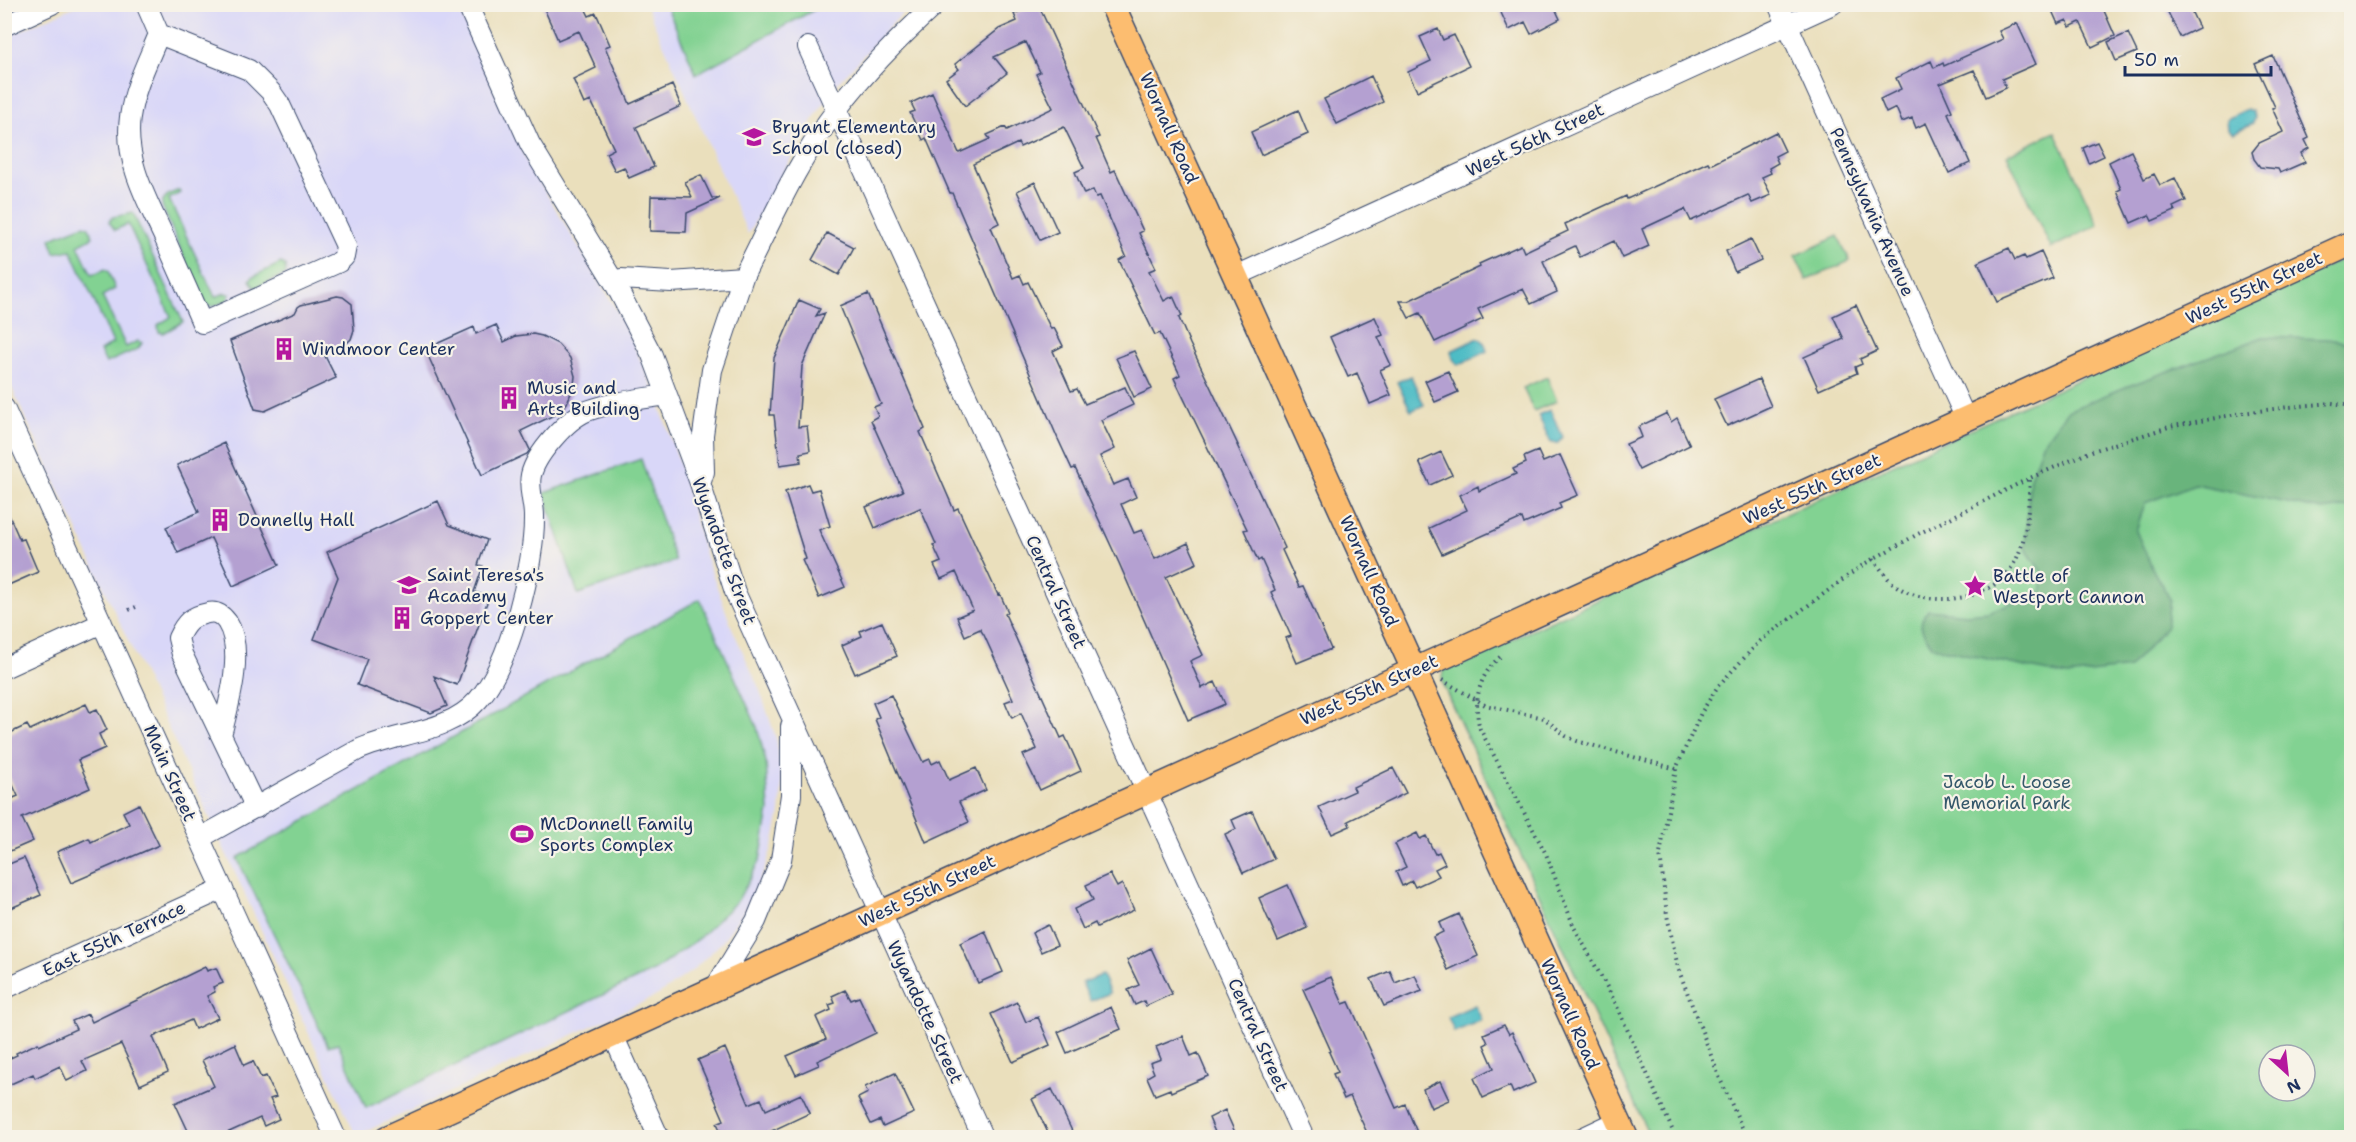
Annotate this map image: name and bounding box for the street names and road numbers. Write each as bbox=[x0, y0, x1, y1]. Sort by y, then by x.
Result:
street label: Wornall Road bbox=[1134, 69, 1204, 187]
street label: West 56th Street bbox=[1462, 97, 1608, 183]
street label: Pennsylvania Avenue bbox=[1824, 124, 1920, 300]
street label: West 55th Street bbox=[2182, 246, 2326, 330]
street label: West 55th Street bbox=[1739, 448, 1885, 530]
street label: Wyandotte Street bbox=[686, 474, 762, 628]
street label: Wornall Road bbox=[1334, 512, 1404, 630]
street label: Central Street bbox=[1020, 531, 1092, 653]
street label: West 55th Street bbox=[1296, 649, 1442, 731]
street label: Main Street bbox=[138, 721, 202, 825]
street label: West 55th Street bbox=[855, 849, 999, 933]
street label: East 55th Terrace bbox=[39, 895, 189, 983]
street label: Wyandotte Street bbox=[881, 937, 969, 1088]
street label: Wornall Road bbox=[1535, 955, 1605, 1073]
street label: Central Street bbox=[1222, 974, 1294, 1096]

